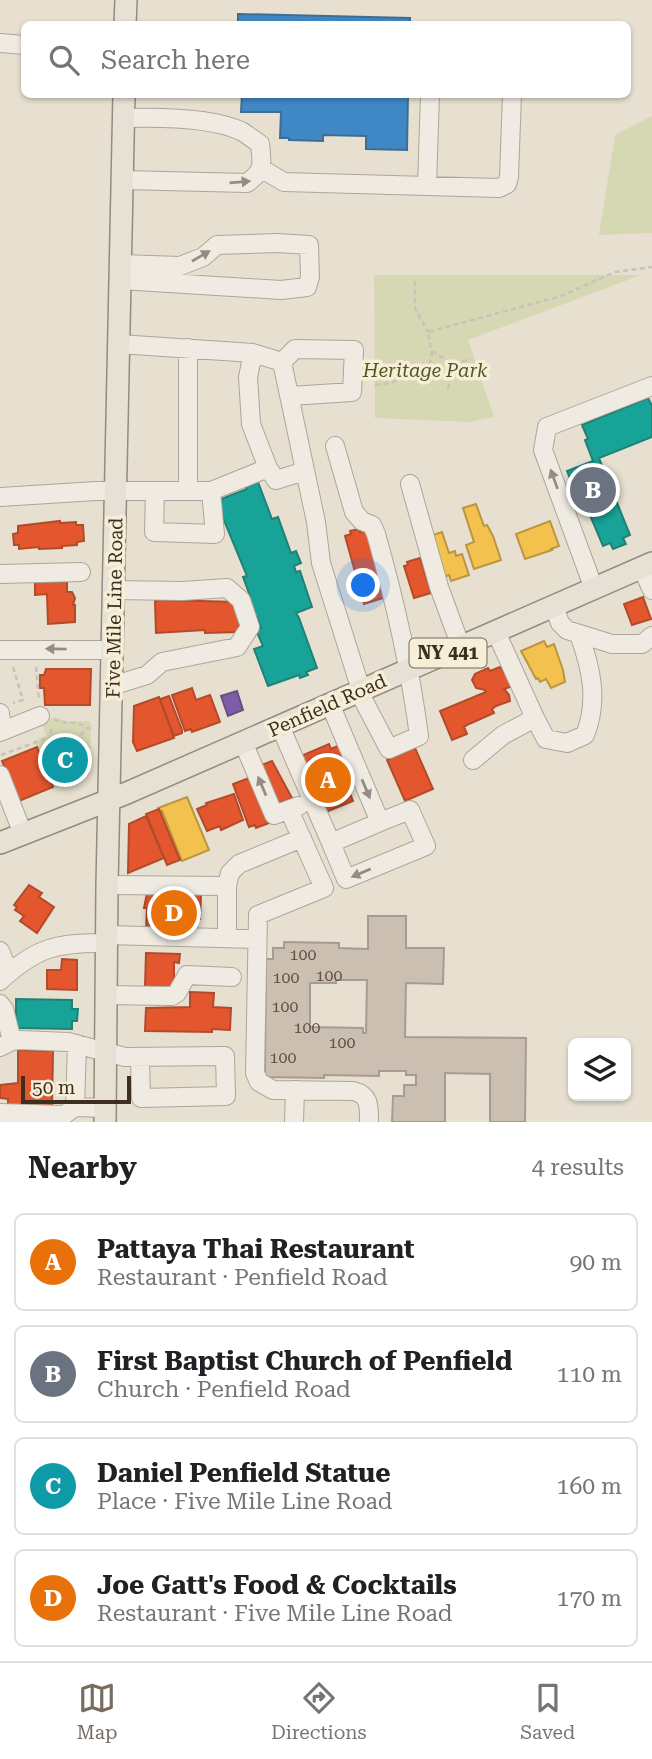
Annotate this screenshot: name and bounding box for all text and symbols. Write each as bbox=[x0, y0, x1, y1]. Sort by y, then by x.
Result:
search box bbox=[21, 21, 631, 98]
icon: search bbox=[45, 41, 83, 79]
text: Search here bbox=[101, 45, 250, 75]
one-way arrow bbox=[229, 176, 251, 187]
one-way arrow bbox=[192, 250, 211, 262]
park label: Heritage Park bbox=[362, 359, 488, 382]
pin: B bbox=[570, 464, 616, 516]
one-way arrow bbox=[548, 468, 559, 489]
street label: Five Mile Line Road bbox=[101, 518, 128, 699]
your location bbox=[346, 568, 380, 602]
road number: NY 441 bbox=[410, 638, 486, 668]
one-way arrow bbox=[45, 644, 67, 655]
street label: Penfield Road bbox=[264, 669, 390, 742]
pin: C bbox=[42, 734, 88, 786]
pin: A bbox=[305, 754, 351, 806]
one-way arrow bbox=[256, 776, 267, 797]
one-way arrow bbox=[361, 779, 372, 800]
one-way arrow bbox=[351, 867, 371, 879]
pin: D bbox=[151, 887, 197, 939]
house number: 100 bbox=[290, 945, 316, 964]
house number: 100 bbox=[316, 966, 342, 985]
house number: 100 bbox=[273, 968, 299, 987]
house number: 100 bbox=[272, 997, 298, 1016]
house number: 100 bbox=[294, 1018, 320, 1037]
house number: 100 bbox=[329, 1033, 355, 1052]
map controls bbox=[568, 1038, 631, 1101]
button: layers bbox=[568, 1038, 631, 1101]
house number: 100 bbox=[270, 1048, 296, 1067]
scale bar bbox=[21, 1073, 131, 1105]
text: 50 m bbox=[32, 1076, 75, 1099]
text: Nearby bbox=[28, 1150, 137, 1185]
text: 4 results bbox=[532, 1154, 624, 1181]
text: Pattaya Thai Restaurant bbox=[97, 1234, 415, 1264]
text: A bbox=[45, 1249, 61, 1276]
text: 90 m bbox=[569, 1249, 622, 1276]
text: Restaurant · Penfield Road bbox=[97, 1264, 388, 1291]
text: First Baptist Church of Penfield bbox=[97, 1346, 512, 1376]
text: B bbox=[45, 1361, 61, 1388]
text: 110 m bbox=[557, 1361, 622, 1388]
text: Church · Penfield Road bbox=[97, 1376, 351, 1403]
text: Daniel Penfield Statue bbox=[97, 1458, 390, 1488]
text: C bbox=[45, 1473, 61, 1500]
text: 160 m bbox=[557, 1473, 622, 1500]
text: Place · Five Mile Line Road bbox=[97, 1488, 393, 1515]
text: Joe Gatt's Food & Cocktails bbox=[97, 1570, 457, 1600]
text: D bbox=[44, 1585, 62, 1612]
text: 170 m bbox=[557, 1585, 622, 1612]
text: Restaurant · Five Mile Line Road bbox=[97, 1600, 453, 1627]
tab: Map bbox=[77, 1679, 117, 1744]
tab: Directions bbox=[271, 1679, 367, 1744]
tab: Saved bbox=[520, 1679, 575, 1744]

